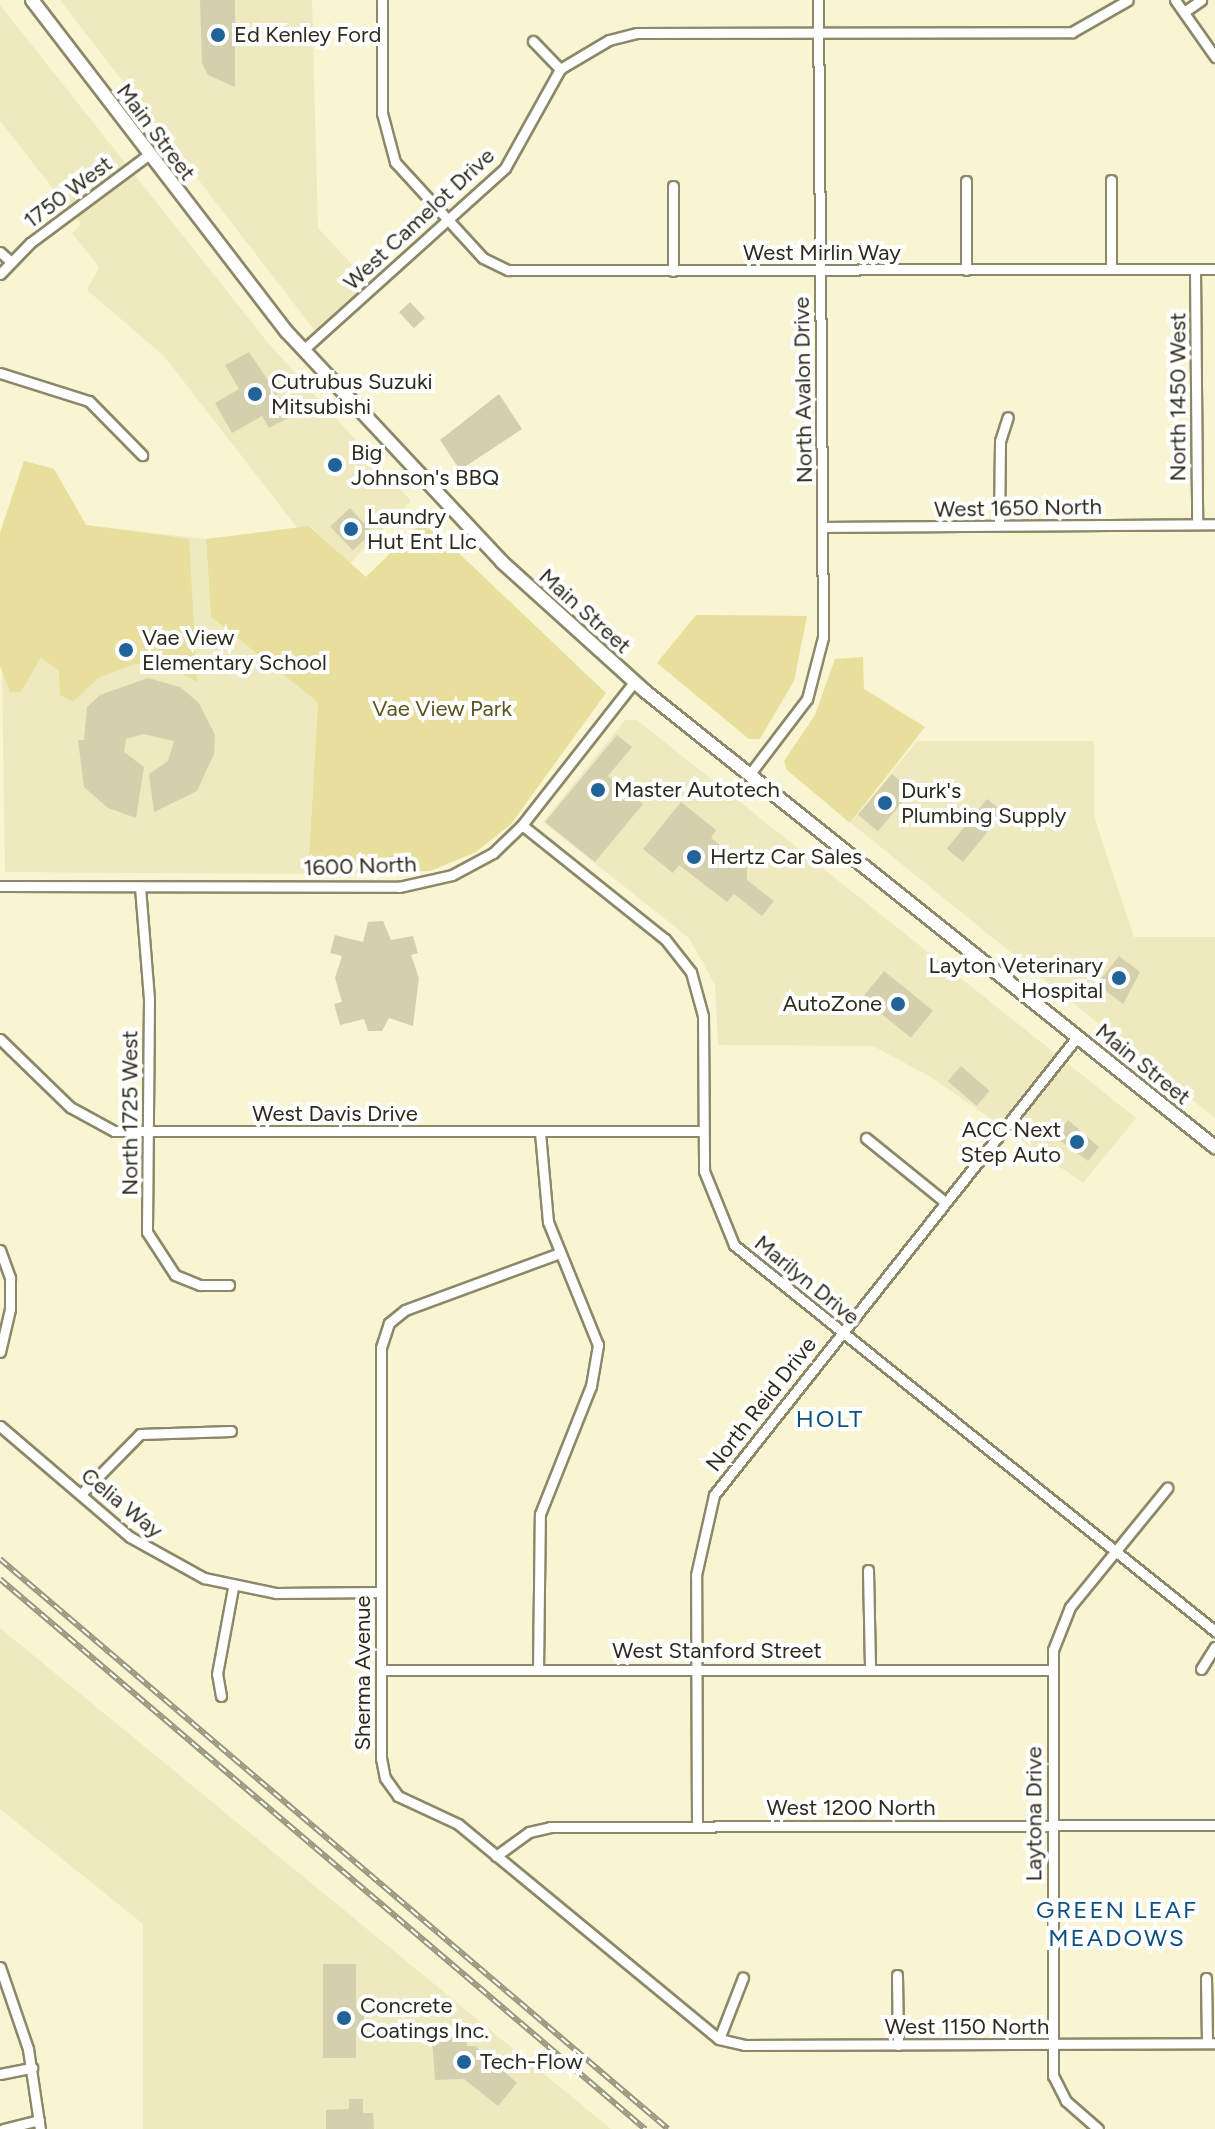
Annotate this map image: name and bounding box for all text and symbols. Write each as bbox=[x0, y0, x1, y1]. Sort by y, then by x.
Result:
place label: Ed Kenley Ford bbox=[234, 22, 381, 48]
marker: Ed Kenley Ford bbox=[209, 26, 227, 44]
street label: Main Street bbox=[111, 78, 201, 186]
street label: West Camelot Drive bbox=[338, 142, 500, 296]
street label: 1750 West bbox=[19, 150, 117, 234]
street label: West Mirlin Way bbox=[743, 240, 901, 266]
street label: North Avalon Drive bbox=[788, 297, 818, 483]
street label: North 1450 West bbox=[1165, 313, 1191, 481]
place label: Cutrubus Suzuki Mitsubishi bbox=[271, 368, 433, 420]
marker: Cutrubus Suzuki Mitsubishi bbox=[246, 385, 264, 403]
place label: Big Johnson's BBQ bbox=[351, 439, 499, 490]
marker: Big Johnson's BBQ bbox=[326, 456, 344, 474]
street label: West 1650 North bbox=[934, 493, 1102, 523]
place label: Laundry Hut Ent Llc bbox=[367, 503, 477, 554]
marker: Laundry Hut Ent Llc bbox=[342, 520, 360, 538]
street label: Main Street bbox=[534, 563, 636, 659]
place label: Vae View Elementary School bbox=[142, 624, 327, 676]
marker: Vae View Elementary School bbox=[117, 641, 135, 659]
park label: Vae View Park bbox=[372, 696, 512, 722]
place label: Master Autotech bbox=[614, 777, 780, 803]
place label: Durk's Plumbing Supply bbox=[901, 777, 1066, 828]
marker: Master Autotech bbox=[589, 781, 607, 799]
marker: Durk's Plumbing Supply bbox=[876, 794, 894, 812]
place label: Hertz Car Sales bbox=[710, 844, 862, 870]
marker: Hertz Car Sales bbox=[685, 848, 703, 866]
street label: 1600 North bbox=[303, 851, 417, 881]
place label: Layton Veterinary Hospital bbox=[929, 952, 1103, 1004]
marker: Layton Veterinary Hospital bbox=[1110, 969, 1128, 987]
place label: AutoZone bbox=[783, 991, 882, 1017]
marker: AutoZone bbox=[889, 995, 907, 1013]
street label: Main Street bbox=[1090, 1018, 1196, 1110]
street label: North 1725 West bbox=[117, 1030, 143, 1196]
street label: West Davis Drive bbox=[252, 1101, 418, 1127]
place label: ACC Next Step Auto bbox=[961, 1116, 1061, 1168]
marker: ACC Next Step Auto bbox=[1068, 1133, 1086, 1151]
street label: Marilyn Drive bbox=[749, 1230, 865, 1330]
street label: North Reid Drive bbox=[700, 1332, 822, 1476]
district label: HOLT bbox=[796, 1405, 864, 1433]
street label: Celia Way bbox=[76, 1462, 168, 1544]
street label: Sherma Avenue bbox=[350, 1595, 376, 1751]
street label: West Stanford Street bbox=[612, 1638, 822, 1664]
street label: Laytona Drive bbox=[1021, 1747, 1047, 1881]
street label: West 1200 North bbox=[766, 1795, 936, 1821]
district label: GREEN LEAF MEADOWS bbox=[1036, 1896, 1198, 1952]
place label: Concrete Coatings Inc. bbox=[360, 1992, 489, 2044]
marker: Concrete Coatings Inc. bbox=[335, 2009, 353, 2027]
street label: West 1150 North bbox=[885, 2014, 1049, 2040]
place label: Tech-Flow bbox=[480, 2049, 583, 2075]
marker: Tech-Flow bbox=[455, 2053, 473, 2071]

